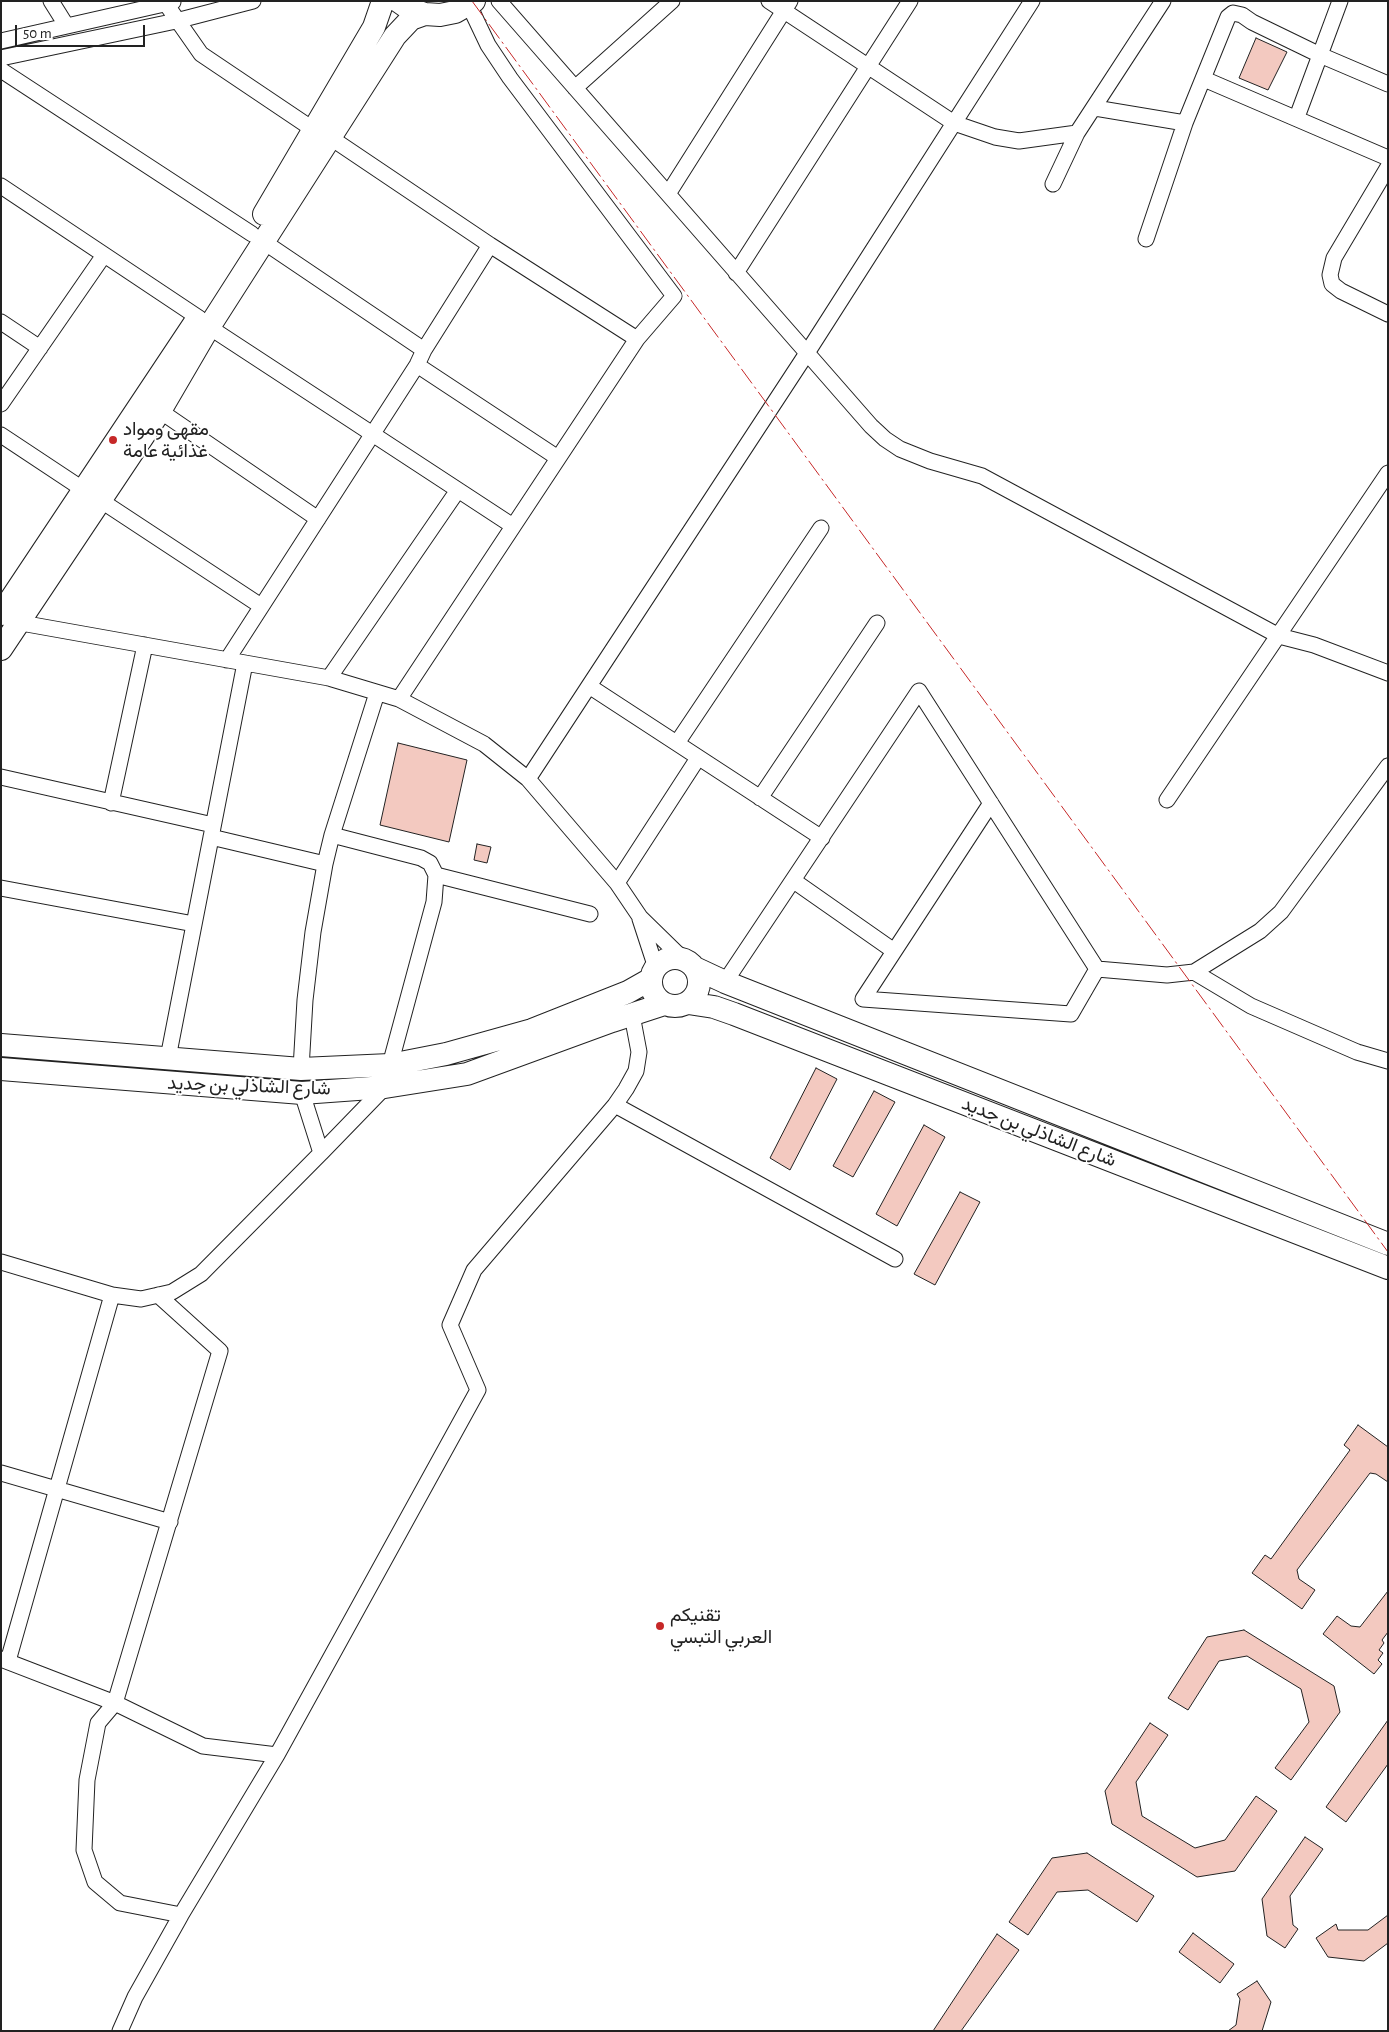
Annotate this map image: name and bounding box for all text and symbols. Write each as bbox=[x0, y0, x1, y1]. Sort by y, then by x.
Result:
scale bar bbox=[18, 15, 148, 47]
text: 50 m bbox=[23, 26, 52, 41]
place label: مقهى ومواد غذائية عامة bbox=[123, 418, 209, 462]
marker: مقهى ومواد غذائية عامة bbox=[107, 434, 119, 446]
street label: شارع الشاذلي بن جديد bbox=[167, 1072, 331, 1100]
street label: شارع الشاذلي بن جديد bbox=[959, 1092, 1119, 1172]
place label: تقنيكم العربي التبسي bbox=[670, 1604, 772, 1648]
marker: تقنيكم العربي التبسي bbox=[654, 1620, 666, 1632]

